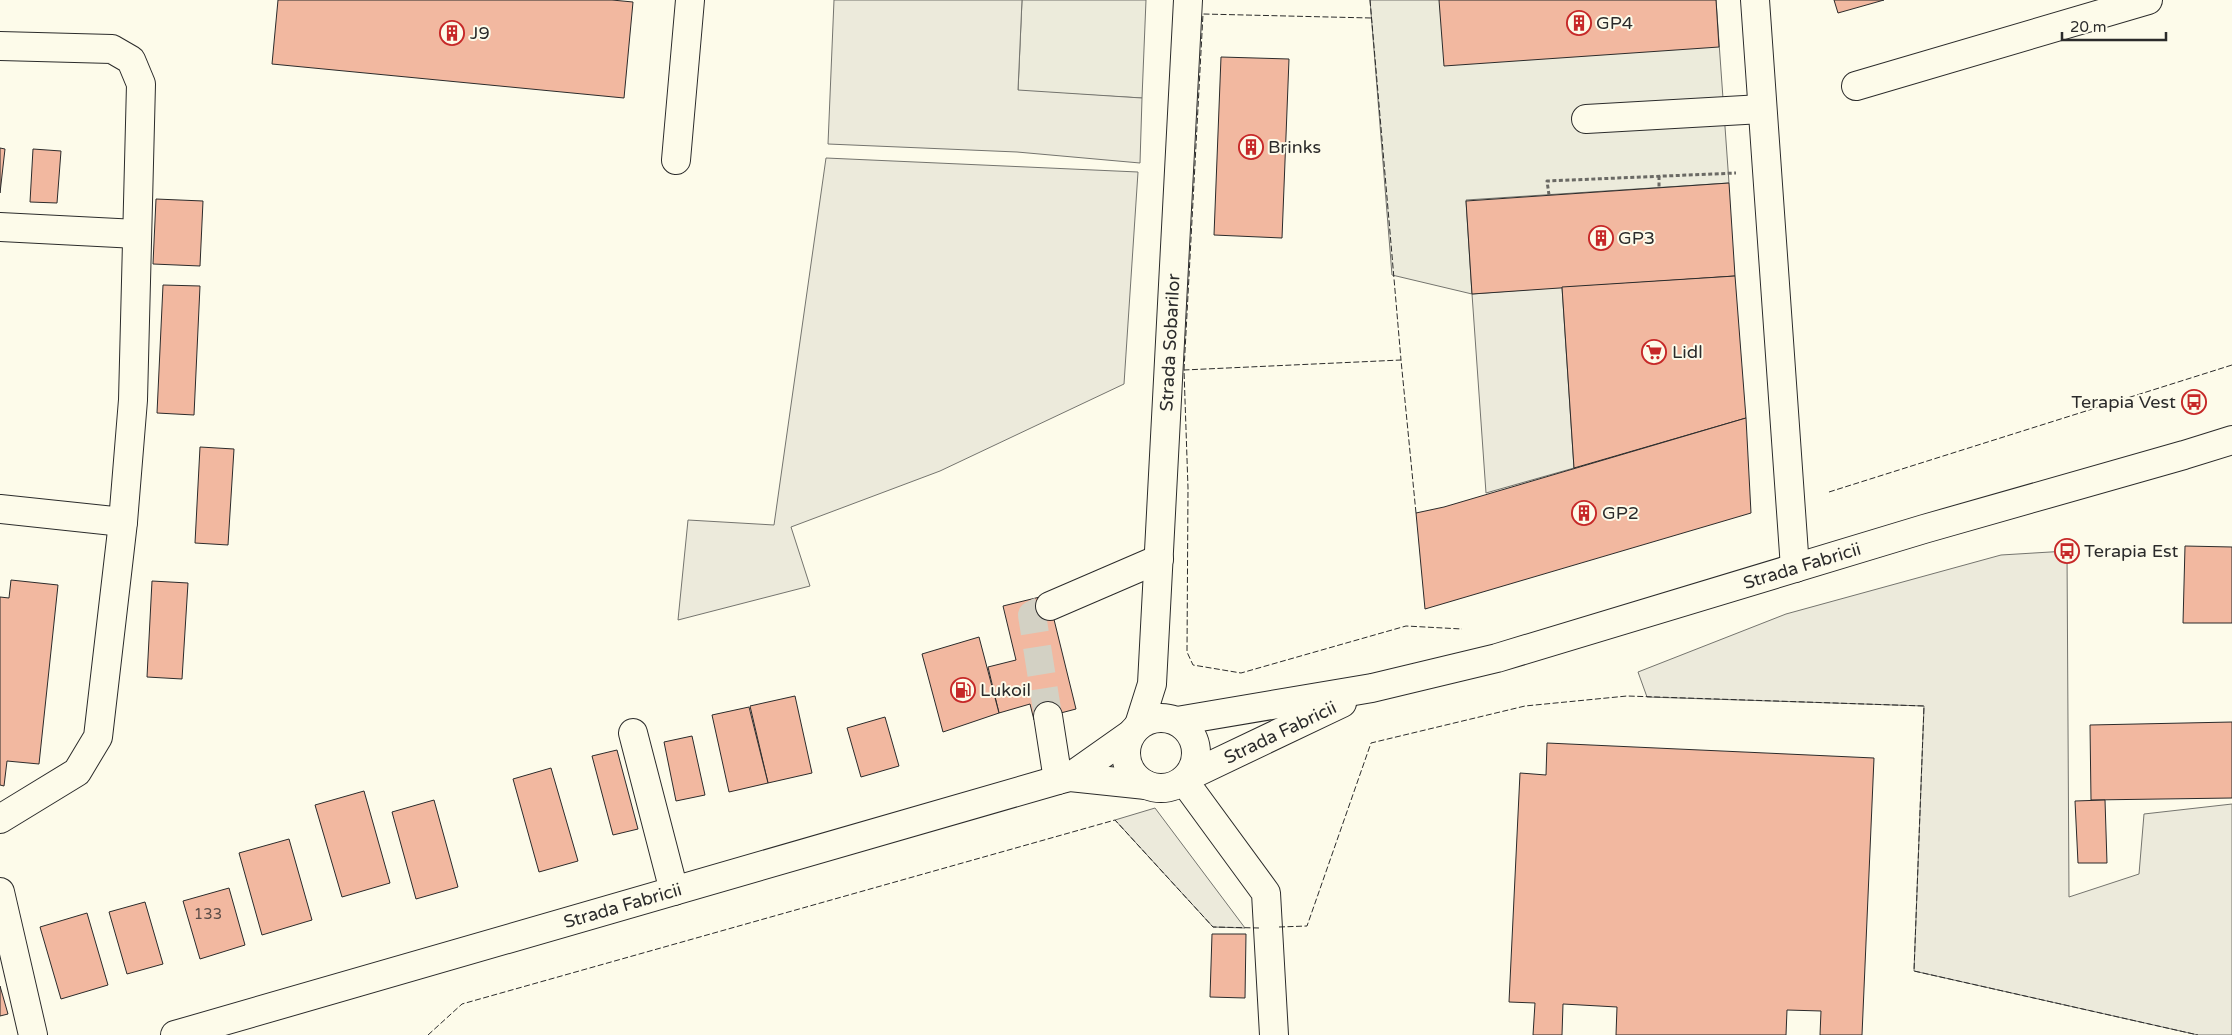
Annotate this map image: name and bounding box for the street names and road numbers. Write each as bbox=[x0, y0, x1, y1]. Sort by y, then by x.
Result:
street label: Strada Sobarilor bbox=[1155, 273, 1185, 412]
street label: Strada Fabricii bbox=[1741, 538, 1864, 594]
street label: Strada Fabricii bbox=[1220, 696, 1340, 769]
street label: Strada Fabricii bbox=[561, 878, 684, 933]

